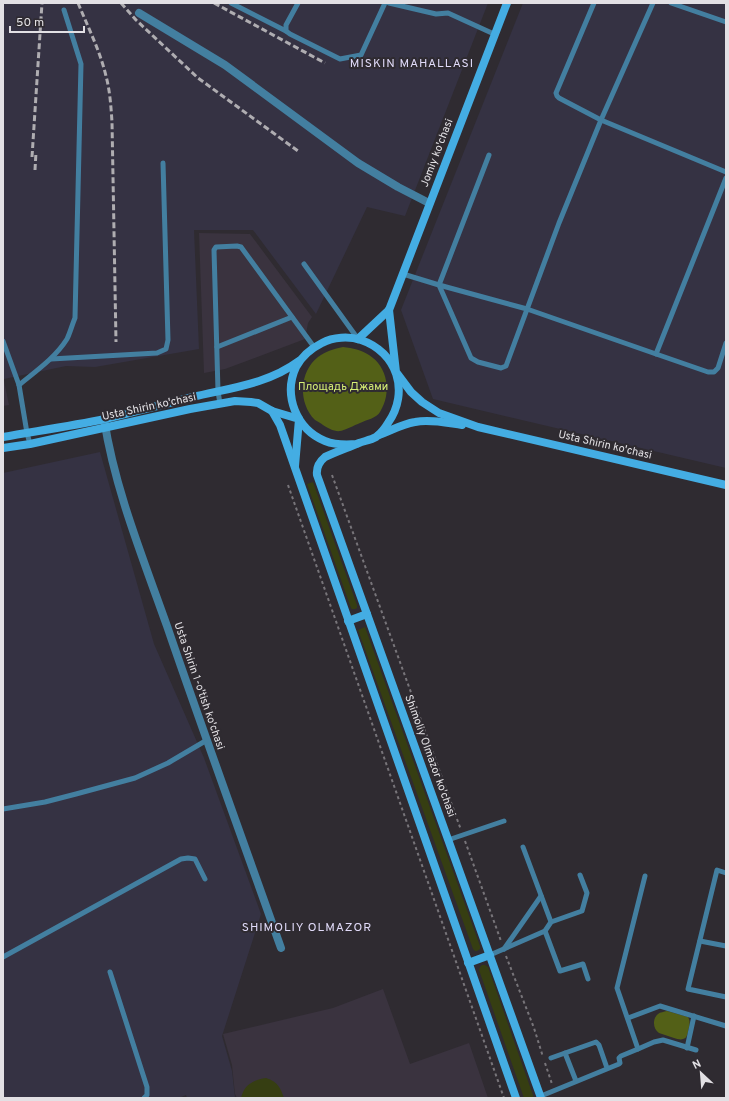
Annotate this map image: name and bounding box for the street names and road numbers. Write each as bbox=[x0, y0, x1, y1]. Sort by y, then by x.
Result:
street label: Jomiy ko'chasi bbox=[418, 117, 456, 189]
street label: Usta Shirin ko'chasi bbox=[101, 390, 197, 424]
street label: Usta Shirin ko'chasi bbox=[557, 427, 653, 463]
street label: Usta Shirin 1-o'tish ko'chasi bbox=[171, 620, 227, 752]
street label: Shimoliy Olmazor ko'chasi bbox=[401, 693, 459, 819]

